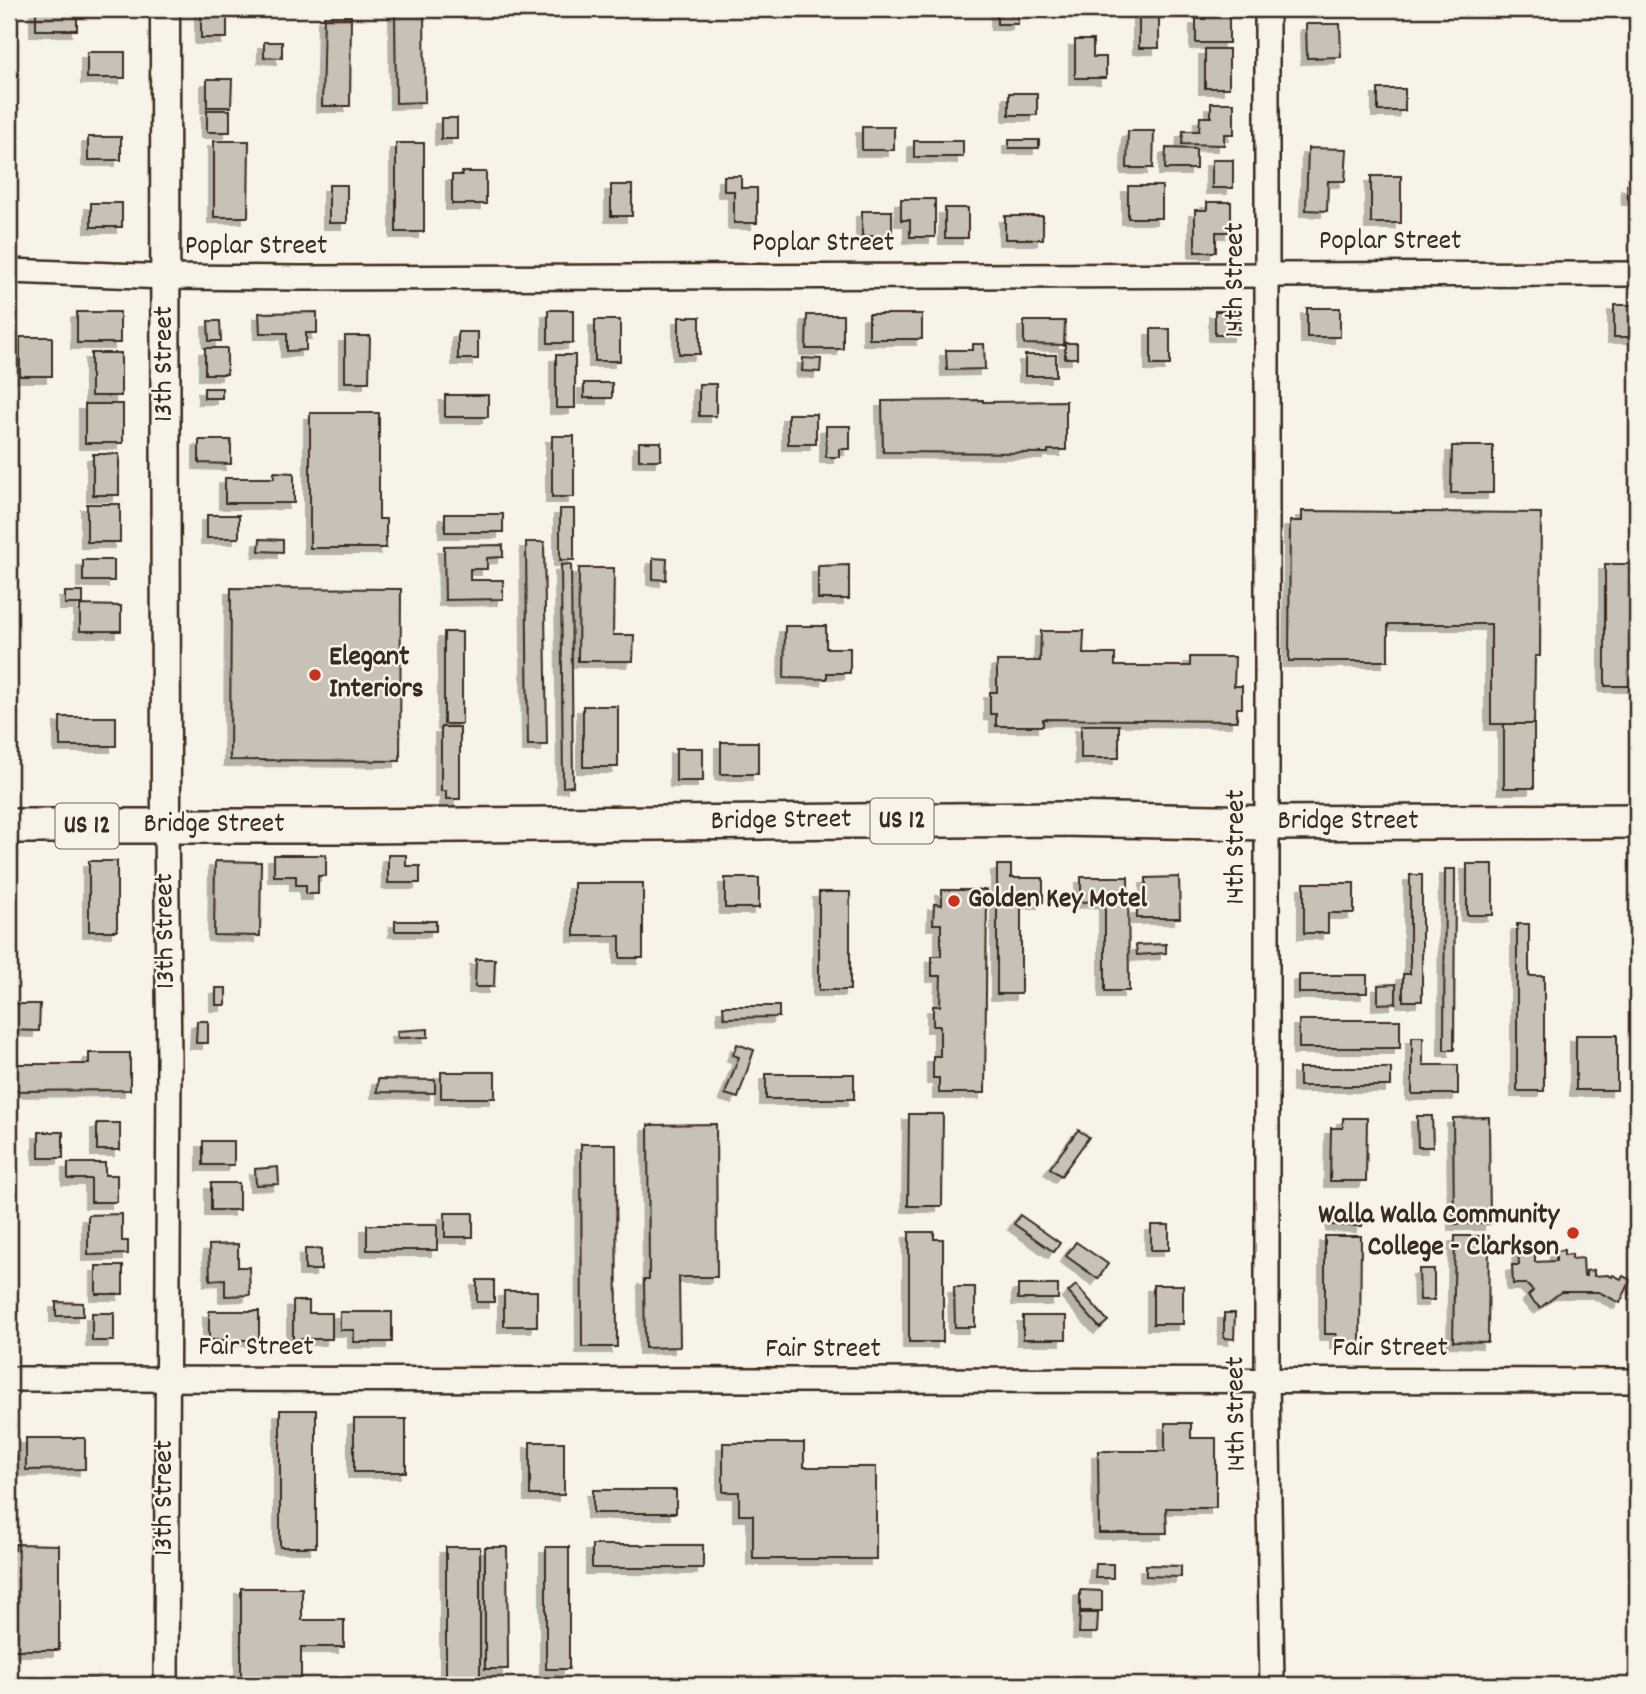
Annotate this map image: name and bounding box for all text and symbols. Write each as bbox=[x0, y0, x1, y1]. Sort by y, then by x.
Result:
street label: 14th Street bbox=[1217, 222, 1257, 338]
street label: Poplar Street bbox=[1319, 223, 1461, 263]
street label: Poplar Street bbox=[752, 225, 894, 265]
street label: Poplar Street bbox=[185, 228, 327, 268]
street label: 13th Street bbox=[146, 306, 186, 422]
place label: Elegant Interiors bbox=[329, 639, 424, 711]
marker: Elegant Interiors bbox=[307, 667, 323, 683]
street label: 14th Street bbox=[1218, 789, 1258, 905]
road number: US 12 bbox=[870, 799, 934, 844]
street label: Bridge Street bbox=[710, 801, 852, 843]
street label: Bridge Street bbox=[1278, 803, 1418, 843]
road number: US 12 bbox=[56, 804, 119, 848]
street label: Bridge Street bbox=[144, 806, 284, 846]
street label: 13th Street bbox=[146, 873, 188, 989]
place label: Golden Key Motel bbox=[968, 881, 1148, 921]
marker: Golden Key Motel bbox=[946, 893, 962, 909]
place label: Walla Walla Community College - Clarkson bbox=[1318, 1197, 1561, 1269]
marker: Walla Walla Community College - Clarkson bbox=[1565, 1225, 1581, 1241]
street label: Fair Street bbox=[198, 1329, 314, 1369]
street label: Fair Street bbox=[1332, 1330, 1448, 1370]
street label: Fair Street bbox=[765, 1331, 881, 1371]
street label: 14th Street bbox=[1217, 1356, 1259, 1472]
street label: 13th Street bbox=[146, 1440, 186, 1556]

